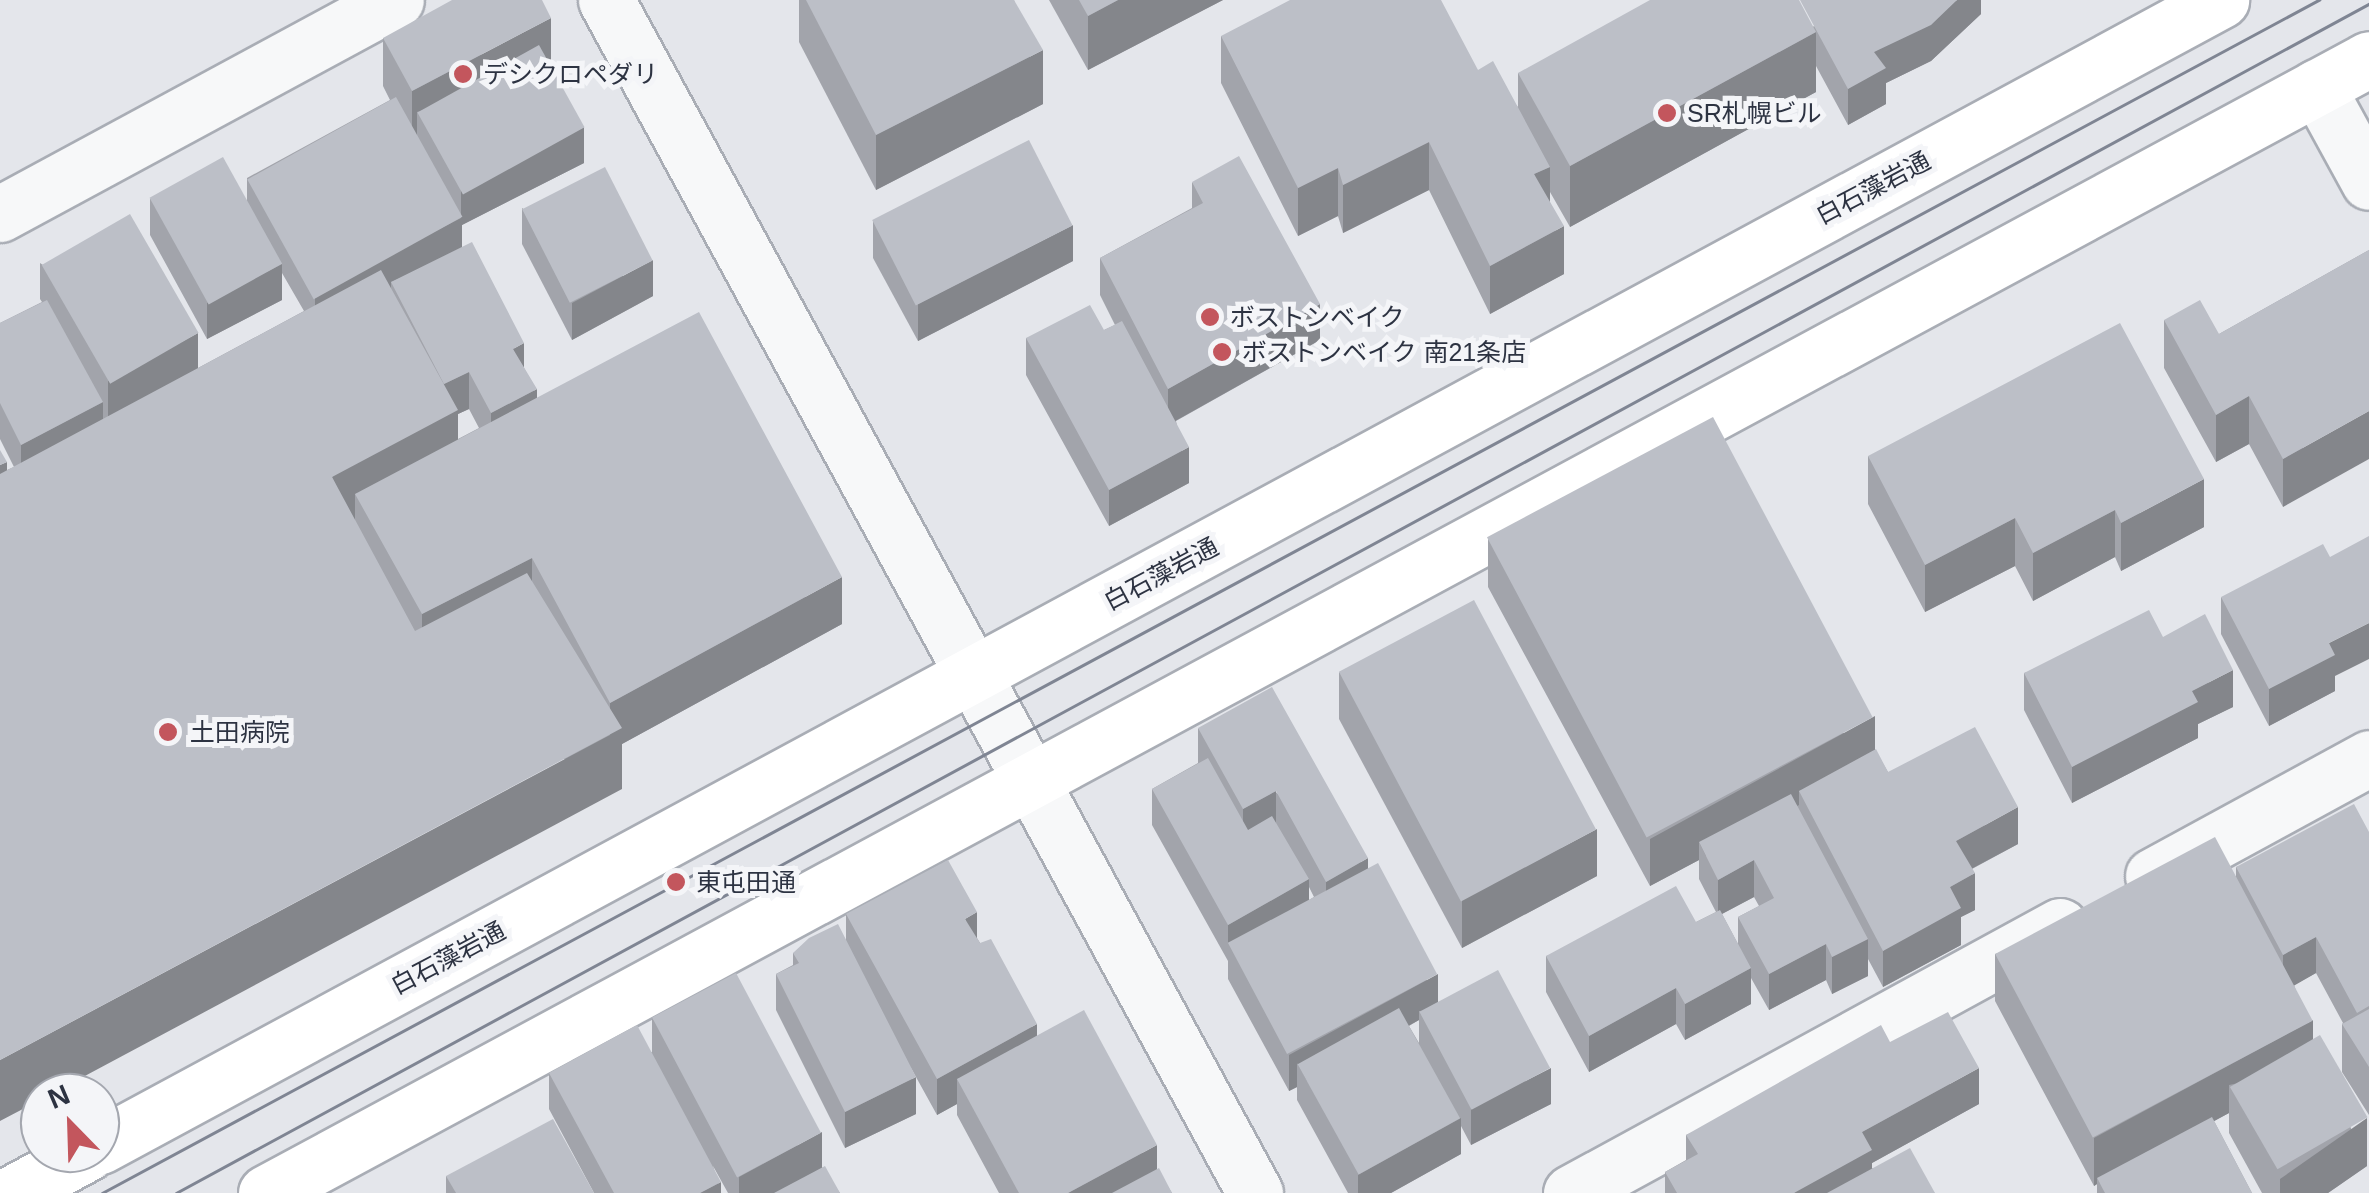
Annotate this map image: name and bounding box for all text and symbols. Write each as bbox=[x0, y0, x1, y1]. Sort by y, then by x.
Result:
place label: デシクロペダリ bbox=[483, 59, 658, 89]
marker: デシクロペダリ bbox=[452, 63, 474, 85]
place label: SR札幌ビル bbox=[1687, 98, 1822, 128]
marker: SR札幌ビル bbox=[1656, 102, 1678, 124]
street label: 白石藻岩通 bbox=[1811, 145, 1935, 231]
place label: ボストンベイク bbox=[1230, 302, 1405, 332]
marker: ボストンベイク bbox=[1199, 306, 1221, 328]
place label: ボストンベイク 南21条店 bbox=[1242, 337, 1527, 367]
marker: ボストンベイク 南21条店 bbox=[1211, 341, 1233, 363]
street label: 白石藻岩通 bbox=[1099, 531, 1223, 617]
place label: 土田病院 bbox=[190, 717, 290, 747]
marker: 土田病院 bbox=[155, 719, 181, 745]
place label: 東屯田通 bbox=[696, 867, 796, 897]
marker: 東屯田通 bbox=[665, 871, 687, 893]
street label: 白石藻岩通 bbox=[386, 915, 510, 1001]
north arrow bbox=[20, 1073, 120, 1173]
text: N bbox=[43, 1079, 74, 1115]

